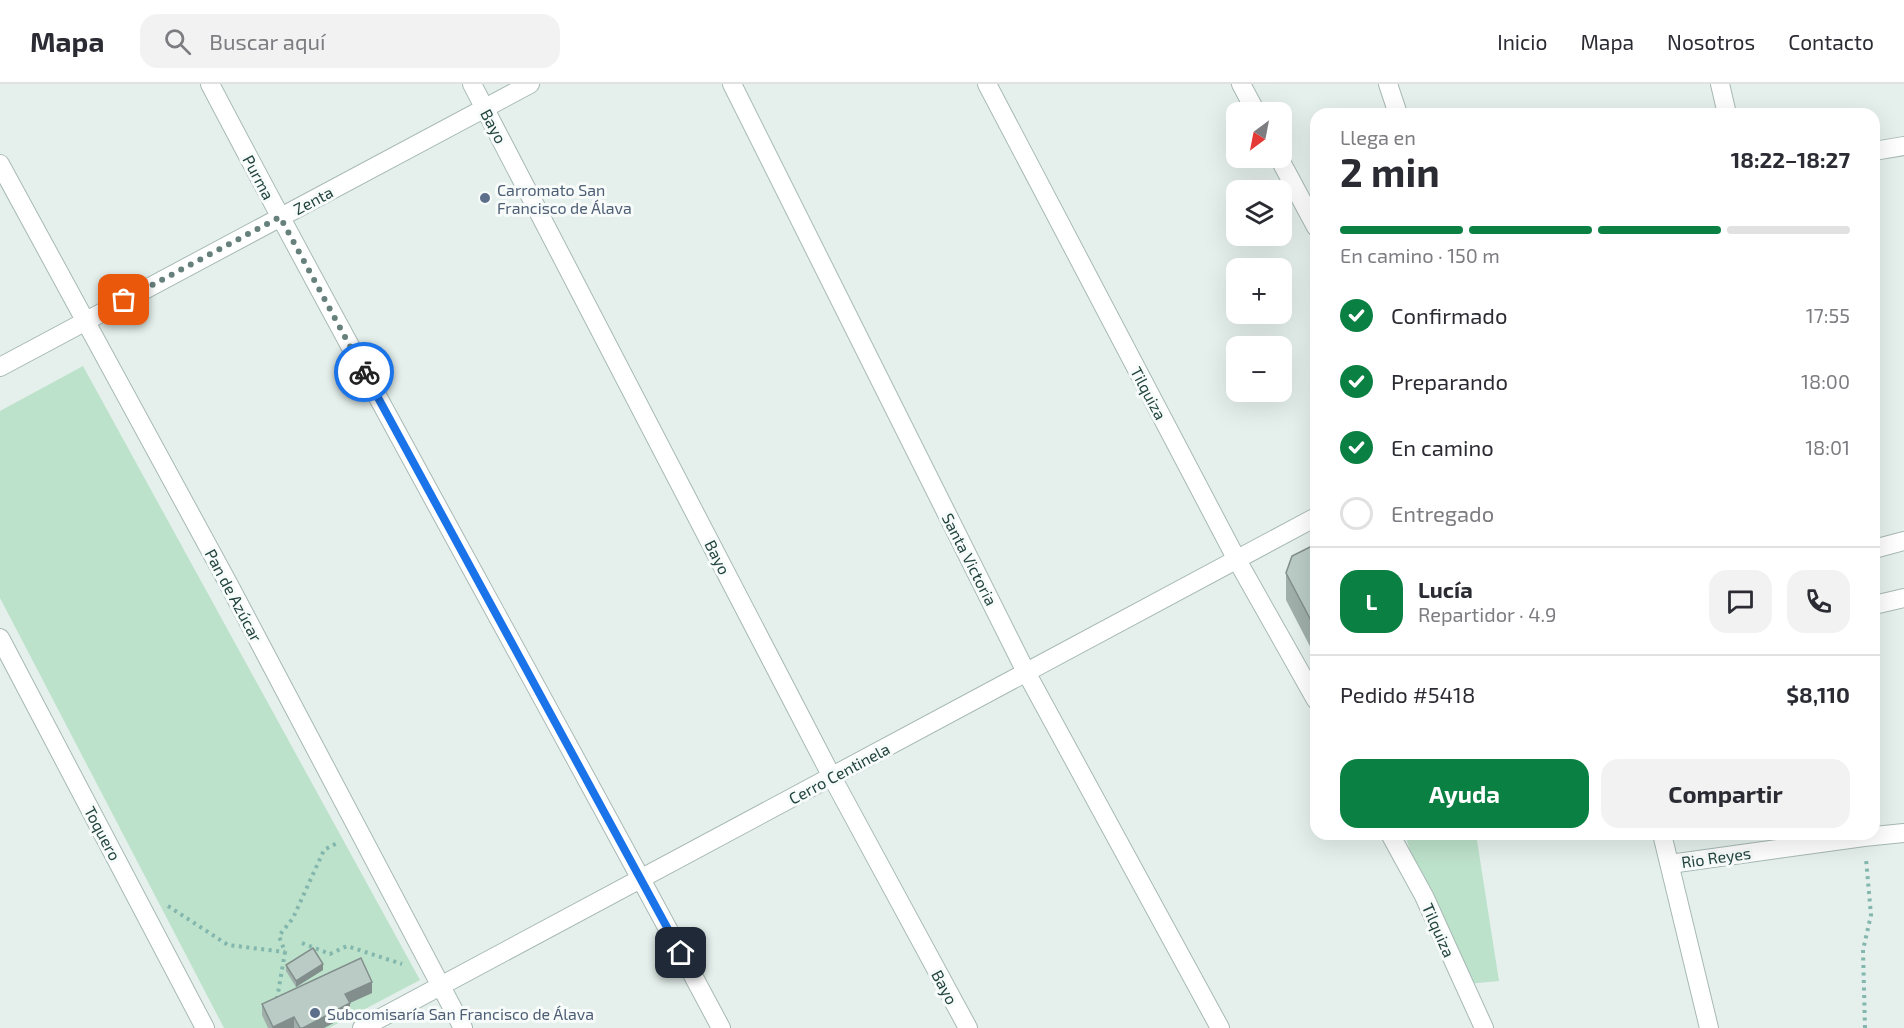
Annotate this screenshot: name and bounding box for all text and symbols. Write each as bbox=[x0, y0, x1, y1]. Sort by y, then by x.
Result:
search box bbox=[140, 14, 560, 68]
text: Mapa bbox=[30, 24, 104, 58]
icon: search bbox=[161, 25, 194, 58]
text: Buscar aquí bbox=[209, 28, 325, 54]
text: Inicio bbox=[1497, 29, 1547, 54]
text: Mapa bbox=[1580, 29, 1634, 54]
text: Nosotros bbox=[1667, 29, 1755, 54]
text: Contacto bbox=[1788, 29, 1874, 54]
north arrow bbox=[1226, 102, 1292, 168]
map controls bbox=[1226, 102, 1292, 402]
street label: Bayo bbox=[477, 106, 511, 146]
text: Llega en bbox=[1340, 125, 1416, 149]
text: 18:22–18:27 bbox=[1731, 146, 1850, 172]
text: 2 min bbox=[1340, 148, 1440, 195]
street label: Purma bbox=[239, 151, 279, 203]
place label: Carromato San Francisco de Álava bbox=[497, 180, 632, 217]
button: layers bbox=[1226, 180, 1292, 246]
street label: Zenta bbox=[290, 182, 336, 218]
marker: Carromato San Francisco de Álava bbox=[478, 191, 492, 205]
text: En camino · 150 m bbox=[1340, 243, 1500, 267]
button: + bbox=[1226, 258, 1292, 324]
pin bbox=[98, 274, 149, 325]
icon: bag bbox=[107, 283, 140, 316]
icon: check bbox=[1340, 299, 1373, 332]
text: Confirmado bbox=[1391, 302, 1507, 328]
text: 17:55 bbox=[1806, 303, 1850, 327]
button: − bbox=[1226, 336, 1292, 402]
courier bbox=[334, 342, 394, 402]
icon: bike bbox=[348, 356, 381, 389]
street label: Tilquiza bbox=[1127, 363, 1171, 423]
icon: check bbox=[1340, 365, 1373, 398]
text: Preparando bbox=[1391, 368, 1508, 394]
text: 18:00 bbox=[1801, 369, 1850, 393]
icon: check bbox=[1340, 431, 1373, 464]
text: En camino bbox=[1391, 434, 1494, 460]
text: 18:01 bbox=[1805, 435, 1850, 459]
text: Entregado bbox=[1391, 500, 1494, 526]
street label: Santa Victoria bbox=[939, 510, 1001, 608]
street label: Bayo bbox=[701, 537, 735, 577]
street label: Pan de Azúcar bbox=[202, 545, 267, 645]
button: chat bbox=[1709, 570, 1772, 633]
button: phone bbox=[1787, 570, 1850, 633]
text: Lucía bbox=[1418, 576, 1473, 602]
text: L bbox=[1366, 588, 1377, 614]
text: Repartidor · 4.9 bbox=[1418, 602, 1557, 626]
text: Pedido #5418 bbox=[1340, 681, 1475, 707]
text: $8,110 bbox=[1786, 681, 1850, 707]
street label: Cerro Centinela bbox=[785, 738, 893, 808]
button: Ayuda bbox=[1340, 759, 1589, 828]
button: Compartir bbox=[1601, 759, 1850, 828]
street label: Toquero bbox=[81, 803, 125, 863]
street label: Rio Reyes bbox=[1680, 843, 1752, 871]
street label: Tilquiza bbox=[1419, 900, 1459, 960]
pin bbox=[655, 927, 706, 978]
icon: home bbox=[664, 936, 697, 969]
street label: Bayo bbox=[928, 967, 962, 1007]
place label: Subcomisaría San Francisco de Álava bbox=[327, 1004, 594, 1023]
marker: Subcomisaría San Francisco de Álava bbox=[308, 1006, 322, 1020]

